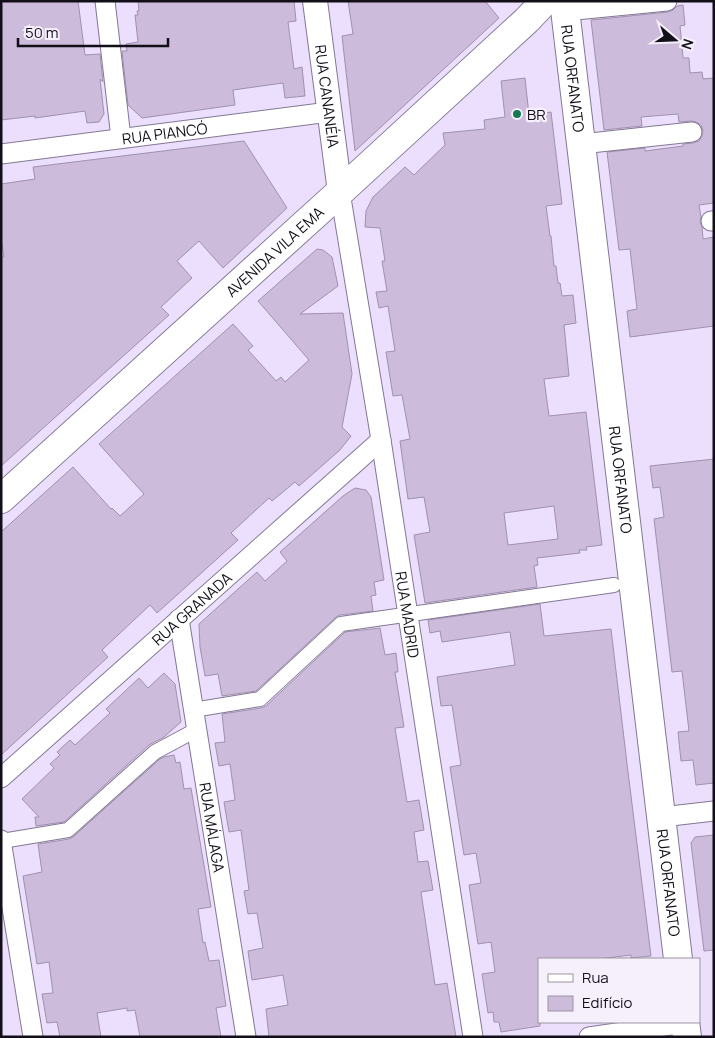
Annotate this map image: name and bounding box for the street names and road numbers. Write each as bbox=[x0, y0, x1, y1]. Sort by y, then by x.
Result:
street label: RUA ORFANATO bbox=[556, 24, 590, 133]
street label: RUA CANANÉIA bbox=[310, 43, 345, 149]
street label: RUA PIANCÓ bbox=[121, 117, 209, 149]
street label: AVENIDA VILA EMA bbox=[221, 201, 328, 301]
street label: RUA ORFANATO bbox=[604, 425, 638, 535]
street label: RUA GRANADA bbox=[147, 567, 237, 650]
street label: RUA MADRID bbox=[391, 570, 425, 659]
street label: RUA MÁLAGA bbox=[195, 781, 230, 874]
street label: RUA ORFANATO bbox=[652, 828, 686, 938]

